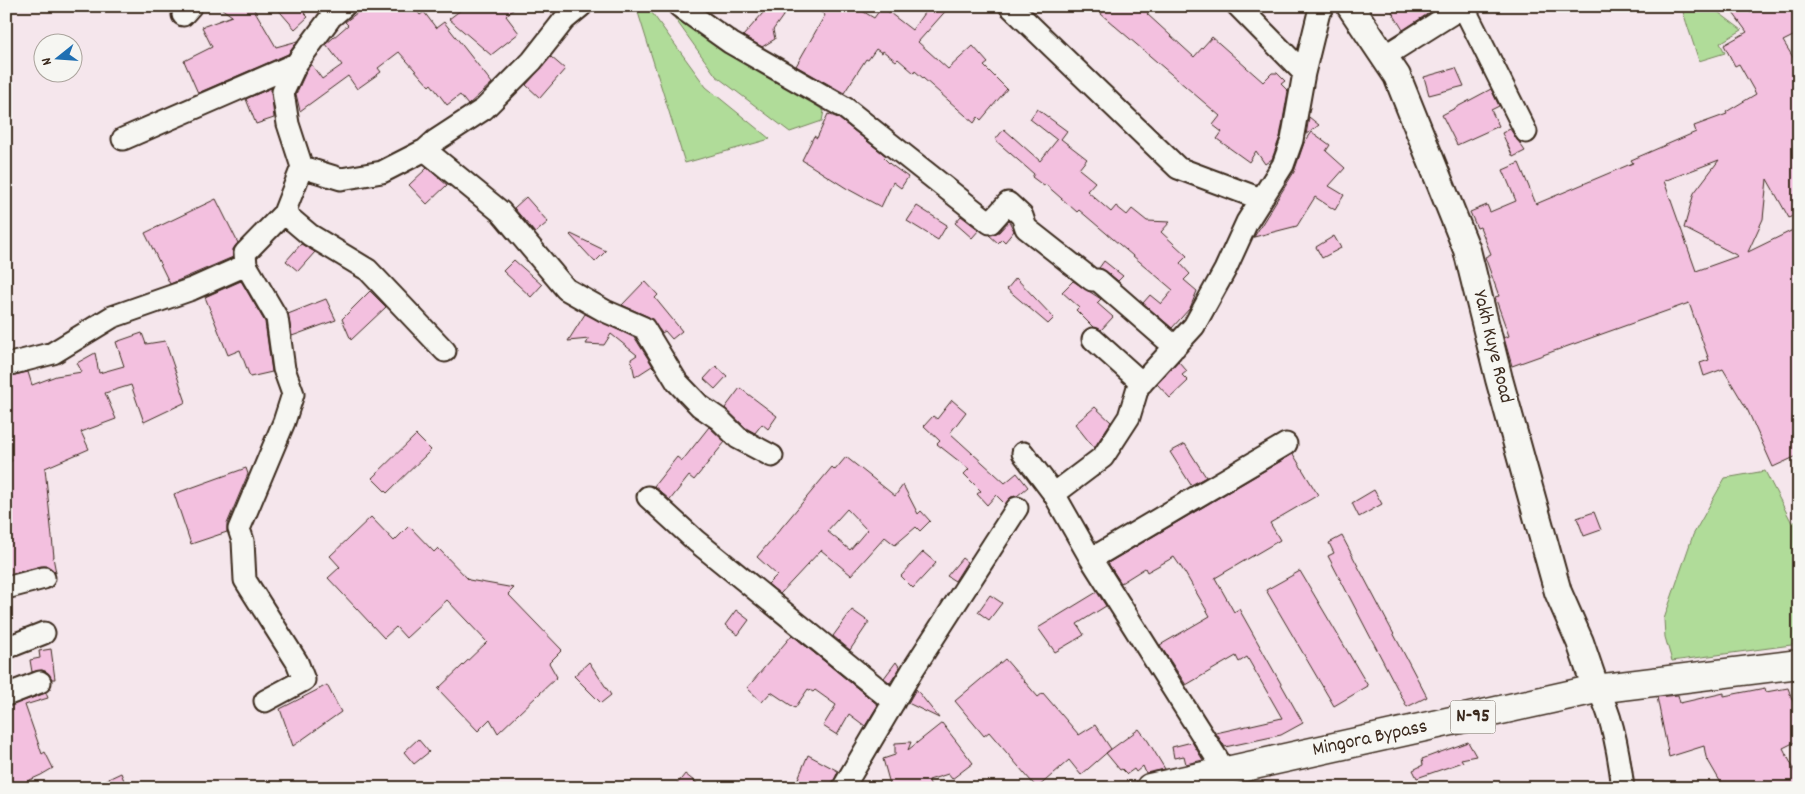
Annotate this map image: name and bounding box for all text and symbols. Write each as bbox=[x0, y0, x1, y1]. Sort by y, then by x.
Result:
north arrow bbox=[32, 32, 82, 82]
text: N bbox=[37, 55, 58, 67]
street label: Yakh Kuye Road bbox=[1464, 288, 1520, 406]
road number: N-95 bbox=[1450, 700, 1496, 734]
street label: Mingora Bypass bbox=[1310, 713, 1430, 765]

